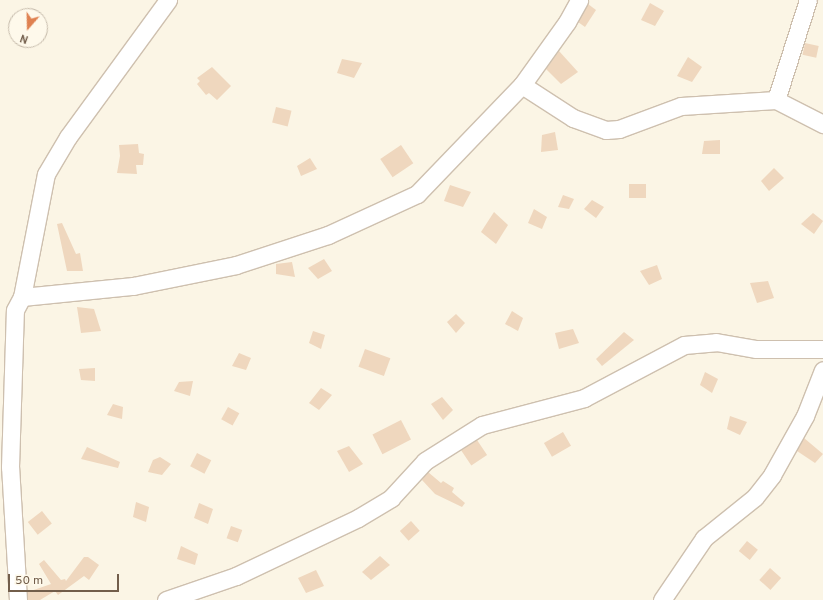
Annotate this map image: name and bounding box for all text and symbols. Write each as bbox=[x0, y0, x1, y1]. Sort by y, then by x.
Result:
north arrow bbox=[8, 8, 48, 48]
text: N bbox=[18, 30, 30, 46]
scale bar bbox=[10, 566, 121, 592]
text: 50 m bbox=[15, 573, 43, 589]

